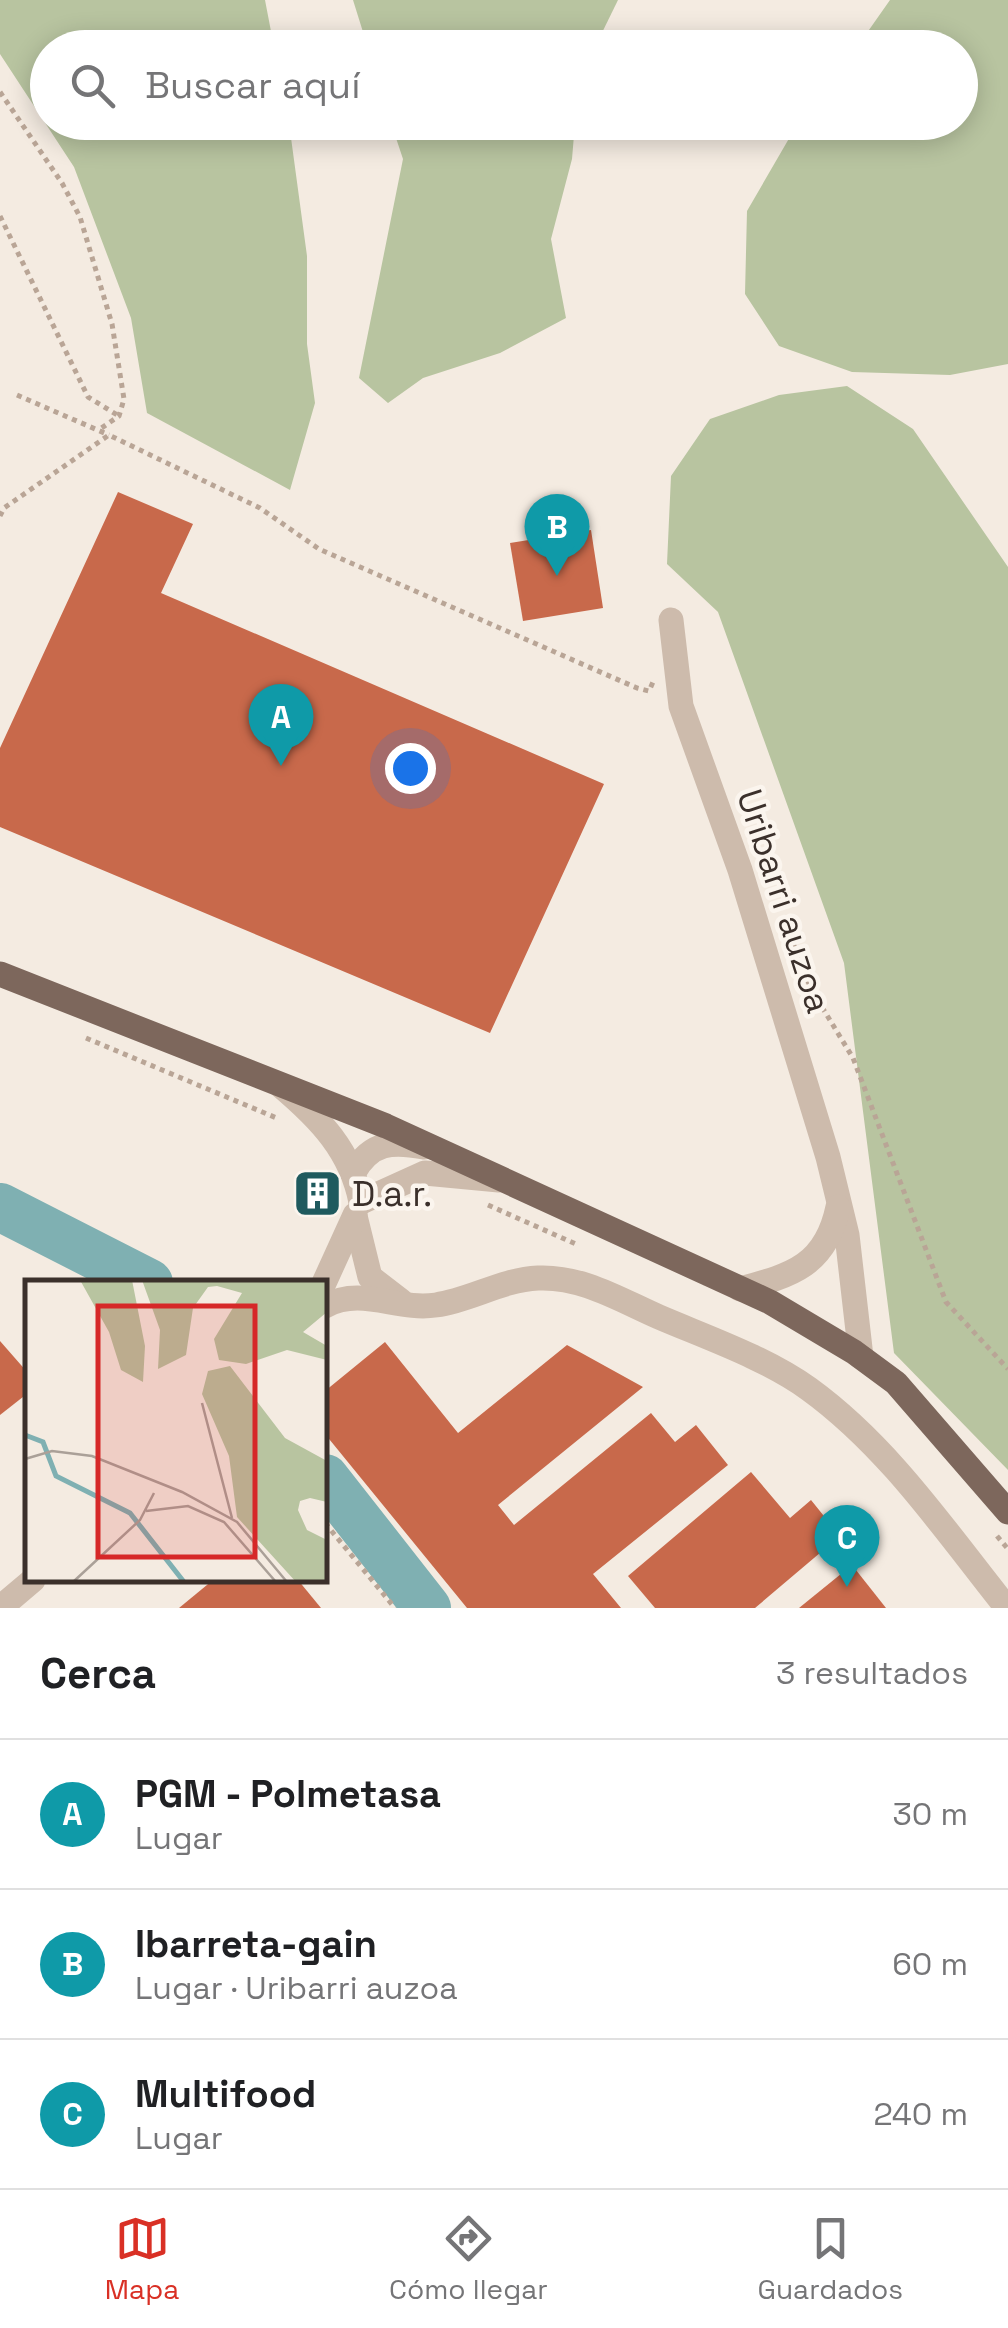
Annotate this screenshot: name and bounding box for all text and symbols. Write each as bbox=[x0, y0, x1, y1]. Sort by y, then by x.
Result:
search box bbox=[30, 30, 978, 140]
icon: search bbox=[65, 58, 120, 113]
text: Buscar aquí bbox=[145, 61, 360, 109]
pin: B bbox=[524, 494, 590, 576]
pin: A bbox=[248, 684, 314, 766]
your location bbox=[385, 743, 436, 794]
street label: Uribarri auzoa bbox=[727, 784, 841, 1018]
building icon: D.a.r. bbox=[291, 1168, 343, 1220]
place label: D.a.r. bbox=[352, 1172, 432, 1216]
inset map bbox=[25, 1280, 328, 1583]
pin: C bbox=[814, 1504, 880, 1587]
text: Cerca bbox=[40, 1647, 156, 1700]
text: 3 resultados bbox=[776, 1653, 968, 1693]
text: PGM - Polmetasa bbox=[135, 1770, 441, 1818]
text: A bbox=[62, 1794, 83, 1834]
text: 30 m bbox=[892, 1794, 968, 1834]
text: Lugar bbox=[135, 1818, 223, 1858]
text: Ibarreta-gain bbox=[135, 1920, 377, 1968]
text: B bbox=[62, 1944, 83, 1984]
text: 60 m bbox=[892, 1944, 968, 1984]
text: Lugar · Uribarri auzoa bbox=[135, 1968, 458, 2008]
text: Multifood bbox=[135, 2070, 316, 2118]
text: C bbox=[62, 2094, 83, 2134]
text: 240 m bbox=[873, 2094, 968, 2134]
text: Lugar bbox=[135, 2118, 223, 2158]
tab: Mapa bbox=[105, 2211, 179, 2307]
tab: Cómo llegar bbox=[389, 2211, 548, 2307]
tab: Guardados bbox=[758, 2211, 903, 2307]

